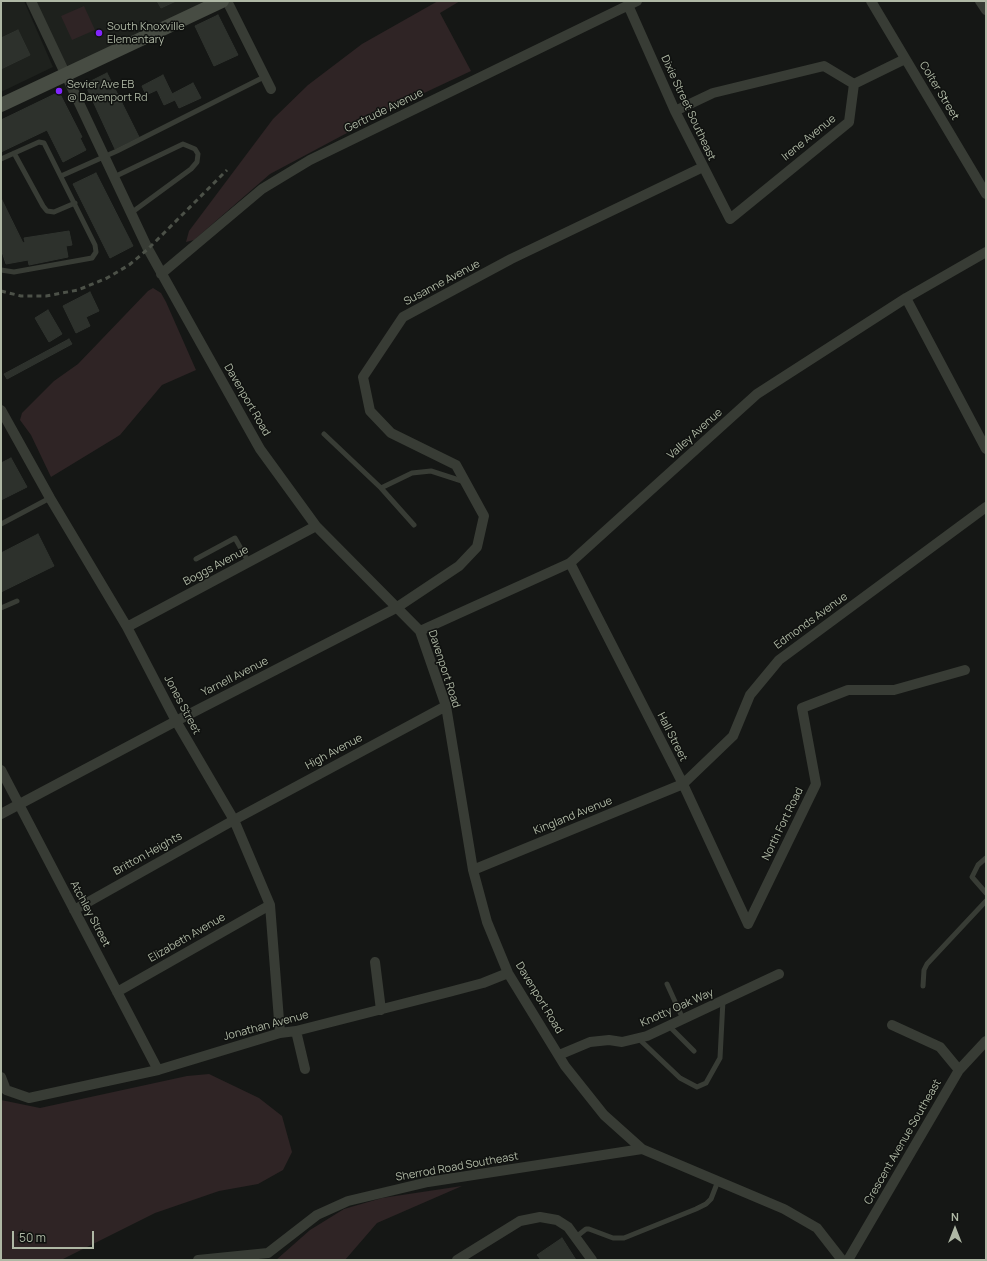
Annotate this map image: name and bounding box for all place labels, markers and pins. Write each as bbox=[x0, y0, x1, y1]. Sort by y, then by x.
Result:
place label: South Knoxville Elementary bbox=[107, 20, 185, 46]
marker: South Knoxville Elementary bbox=[94, 28, 104, 38]
place label: Sevier Ave EB @ Davenport Rd bbox=[67, 78, 148, 104]
marker: Sevier Ave EB @ Davenport Rd bbox=[54, 86, 64, 96]

